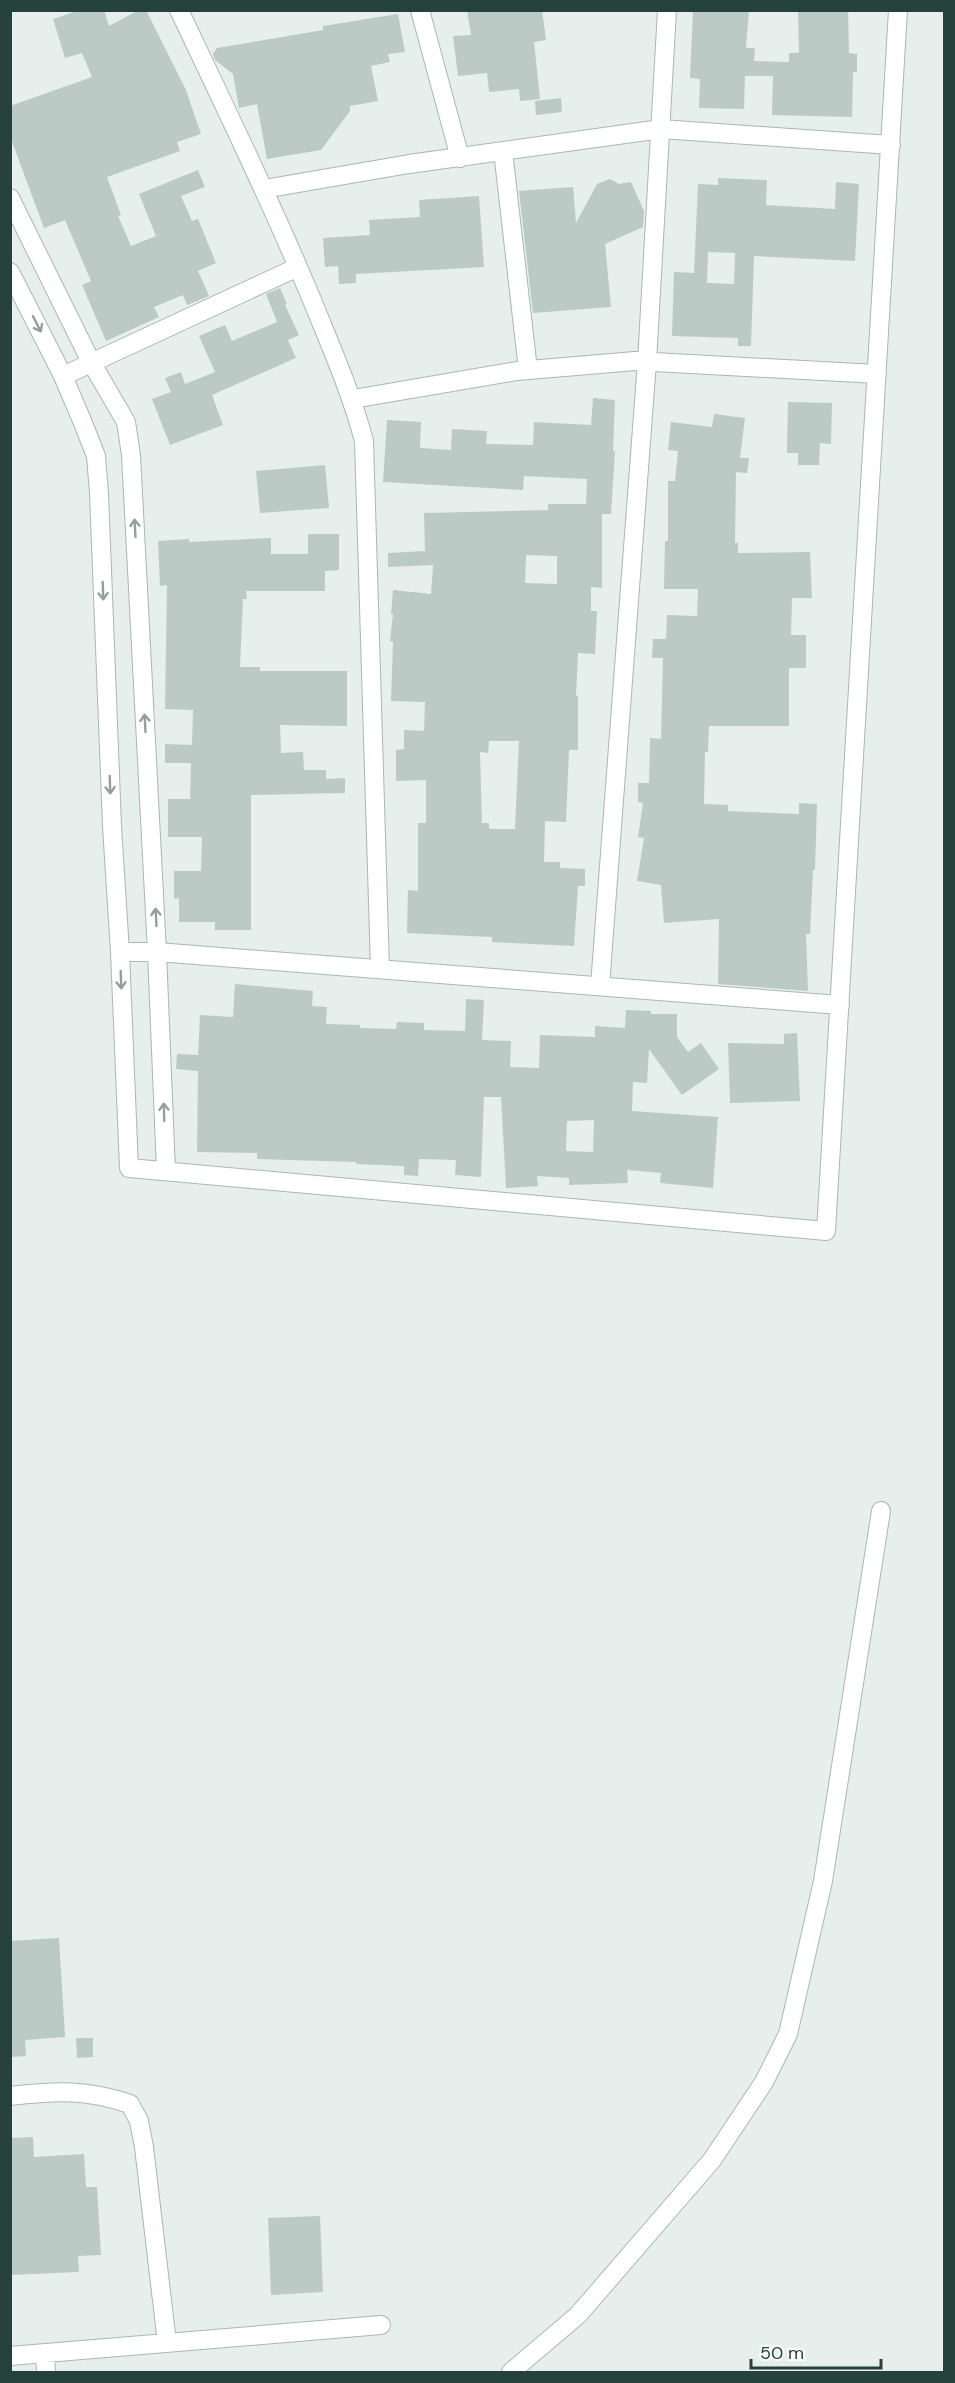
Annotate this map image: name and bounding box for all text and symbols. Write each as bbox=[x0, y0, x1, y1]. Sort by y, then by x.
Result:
one-way arrow bbox=[32, 315, 43, 333]
one-way arrow bbox=[130, 518, 141, 538]
one-way arrow bbox=[97, 580, 108, 600]
one-way arrow bbox=[140, 713, 151, 733]
one-way arrow bbox=[104, 775, 116, 795]
one-way arrow bbox=[150, 908, 161, 928]
one-way arrow bbox=[116, 970, 127, 990]
one-way arrow bbox=[158, 1103, 169, 1123]
scale bar bbox=[751, 2332, 882, 2370]
text: 50 m bbox=[760, 2341, 804, 2365]

